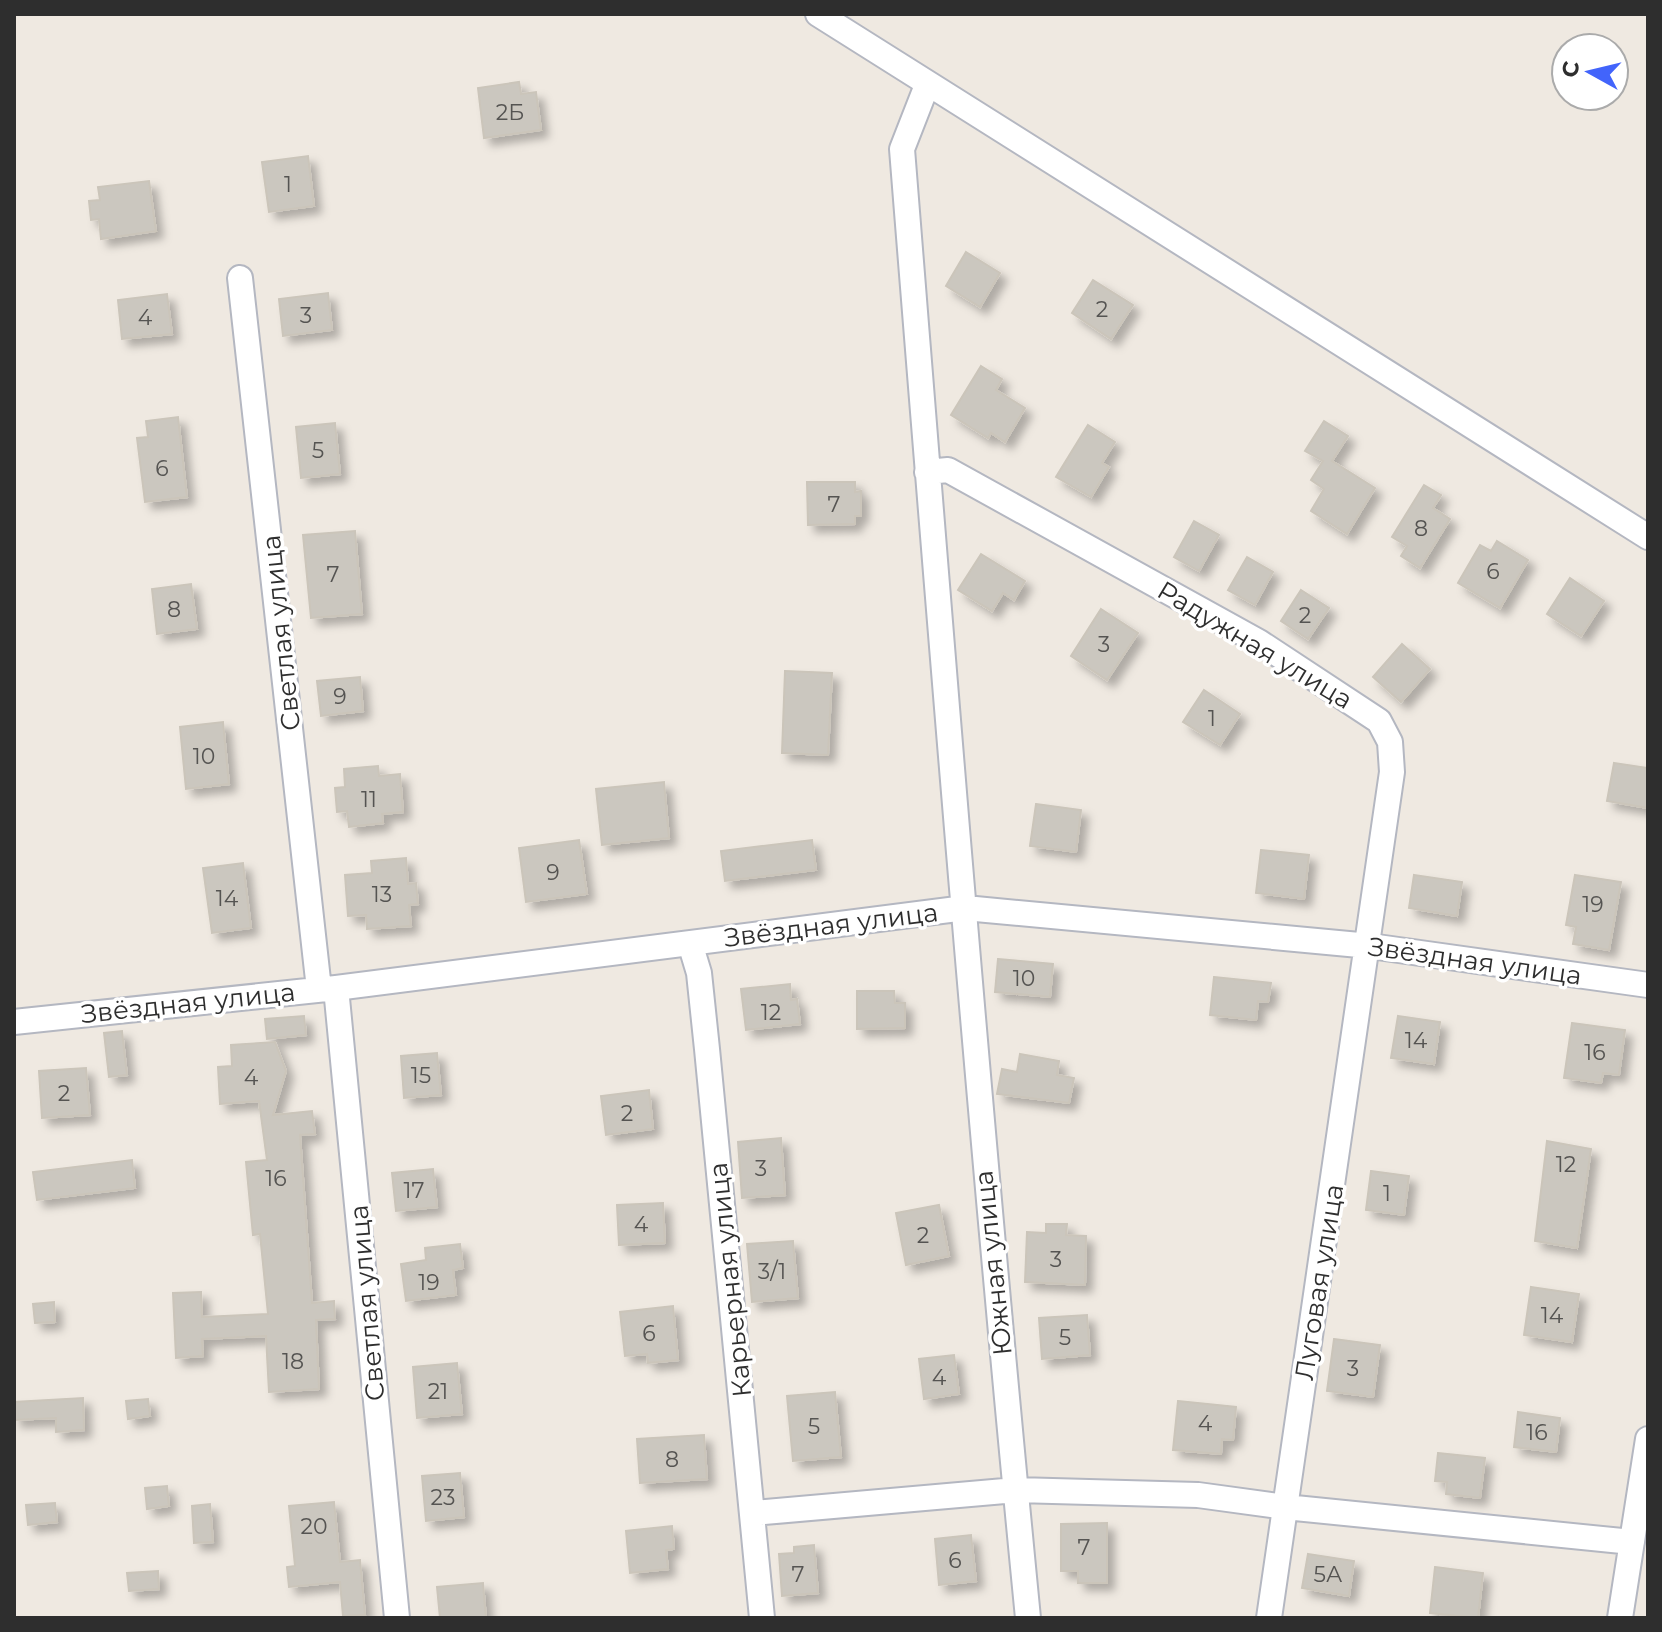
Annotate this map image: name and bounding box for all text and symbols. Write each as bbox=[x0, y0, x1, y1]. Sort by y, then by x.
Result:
north arrow bbox=[1550, 32, 1630, 112]
text: С bbox=[1556, 59, 1585, 79]
house number: 2Б bbox=[496, 99, 524, 126]
house number: 1 bbox=[284, 171, 292, 198]
house number: 2 bbox=[1096, 296, 1108, 323]
house number: 3 bbox=[300, 302, 312, 329]
house number: 4 bbox=[138, 304, 153, 331]
house number: 5 bbox=[312, 437, 324, 464]
house number: 6 bbox=[155, 455, 169, 482]
house number: 7 bbox=[828, 491, 841, 518]
house number: 8 bbox=[1414, 515, 1428, 542]
street label: Светлая улица bbox=[255, 534, 307, 732]
house number: 6 bbox=[1486, 558, 1500, 585]
house number: 7 bbox=[327, 561, 340, 588]
street label: Радужная улица bbox=[1152, 574, 1358, 716]
house number: 8 bbox=[167, 596, 181, 623]
house number: 2 bbox=[1299, 602, 1311, 629]
house number: 3 bbox=[1098, 631, 1110, 658]
house number: 9 bbox=[333, 683, 347, 710]
house number: 1 bbox=[1208, 705, 1216, 732]
house number: 10 bbox=[193, 743, 215, 770]
house number: 11 bbox=[361, 786, 377, 813]
house number: 9 bbox=[546, 859, 560, 886]
house number: 13 bbox=[372, 881, 392, 908]
house number: 14 bbox=[216, 885, 239, 912]
house number: 19 bbox=[1582, 891, 1604, 918]
street label: Звёздная улица bbox=[722, 896, 940, 954]
street label: Звёздная улица bbox=[1366, 930, 1584, 992]
house number: 10 bbox=[1013, 965, 1035, 992]
street label: Звёздная улица bbox=[79, 976, 297, 1030]
house number: 12 bbox=[761, 999, 781, 1026]
house number: 14 bbox=[1405, 1027, 1428, 1054]
house number: 16 bbox=[1584, 1039, 1606, 1066]
house number: 15 bbox=[411, 1062, 431, 1089]
house number: 4 bbox=[244, 1064, 259, 1091]
house number: 2 bbox=[58, 1080, 70, 1107]
house number: 2 bbox=[621, 1100, 633, 1127]
house number: 12 bbox=[1556, 1151, 1576, 1178]
house number: 3 bbox=[755, 1155, 767, 1182]
street label: Карьерная улица bbox=[702, 1161, 758, 1399]
house number: 16 bbox=[265, 1165, 287, 1192]
street label: Южная улица bbox=[967, 1169, 1019, 1357]
house number: 17 bbox=[404, 1177, 424, 1204]
house number: 1 bbox=[1383, 1180, 1391, 1207]
street label: Луговая улица bbox=[1288, 1182, 1350, 1382]
street label: Светлая улица bbox=[342, 1204, 392, 1402]
house number: 4 bbox=[634, 1211, 649, 1238]
house number: 2 bbox=[917, 1222, 929, 1249]
house number: 3 bbox=[1050, 1246, 1062, 1273]
house number: 3/1 bbox=[758, 1258, 786, 1285]
house number: 19 bbox=[418, 1269, 440, 1296]
house number: 14 bbox=[1541, 1302, 1564, 1329]
house number: 6 bbox=[642, 1320, 656, 1347]
house number: 5 bbox=[1059, 1324, 1071, 1351]
house number: 18 bbox=[282, 1348, 304, 1375]
house number: 3 bbox=[1347, 1355, 1359, 1382]
house number: 4 bbox=[932, 1364, 947, 1391]
house number: 21 bbox=[428, 1378, 448, 1405]
house number: 4 bbox=[1198, 1410, 1213, 1437]
house number: 5 bbox=[808, 1413, 820, 1440]
house number: 16 bbox=[1526, 1419, 1548, 1446]
house number: 8 bbox=[665, 1446, 679, 1473]
house number: 23 bbox=[431, 1484, 455, 1511]
house number: 20 bbox=[300, 1513, 328, 1540]
house number: 7 bbox=[1078, 1534, 1091, 1561]
house number: 6 bbox=[948, 1547, 962, 1574]
house number: 7 bbox=[792, 1561, 805, 1588]
house number: 5А bbox=[1314, 1561, 1343, 1588]

